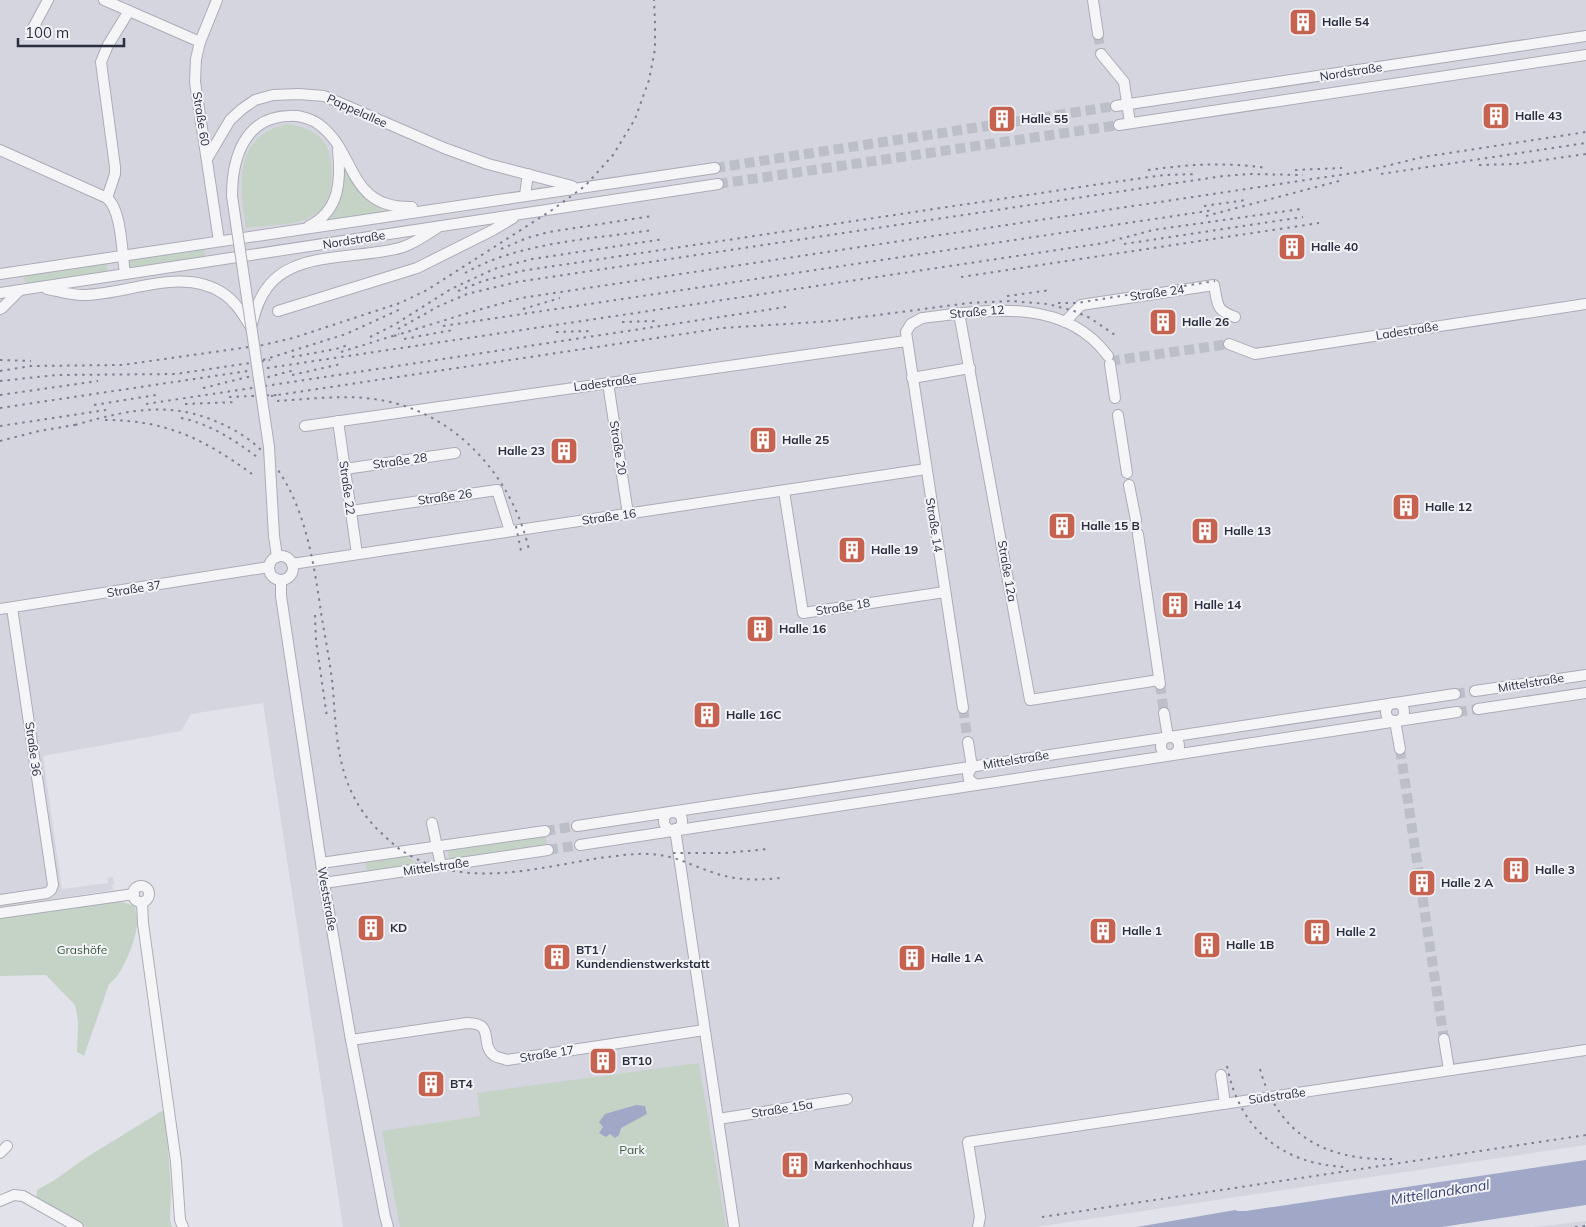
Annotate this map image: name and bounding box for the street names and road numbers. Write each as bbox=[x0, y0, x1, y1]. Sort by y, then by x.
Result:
street label: Nordstraße bbox=[1319, 59, 1383, 84]
street label: Straße 60 bbox=[190, 91, 213, 147]
street label: Pappelallee bbox=[325, 91, 390, 131]
street label: Nordstraße bbox=[322, 227, 386, 252]
street label: Straße 24 bbox=[1129, 281, 1185, 304]
street label: Straße 12 bbox=[949, 302, 1005, 321]
street label: Ladestraße bbox=[1375, 318, 1439, 343]
street label: Ladestraße bbox=[573, 371, 637, 394]
street label: Straße 20 bbox=[607, 420, 630, 476]
street label: Straße 28 bbox=[372, 449, 428, 472]
street label: Straße 22 bbox=[336, 460, 359, 516]
street label: Straße 26 bbox=[417, 485, 473, 508]
street label: Straße 14 bbox=[923, 497, 946, 553]
street label: Straße 16 bbox=[581, 505, 637, 528]
street label: Straße 12a bbox=[995, 539, 1020, 603]
street label: Straße 37 bbox=[106, 577, 162, 600]
street label: Straße 18 bbox=[815, 595, 871, 618]
street label: Mittelstraße bbox=[1497, 670, 1565, 695]
street label: Straße 36 bbox=[22, 721, 45, 777]
street label: Mittelstraße bbox=[982, 747, 1050, 772]
street label: Mittelstraße bbox=[402, 854, 470, 879]
street label: Weststraße bbox=[314, 866, 341, 932]
street label: Straße 17 bbox=[519, 1042, 575, 1065]
street label: Südstraße bbox=[1248, 1084, 1306, 1107]
street label: Straße 15a bbox=[750, 1096, 814, 1121]

